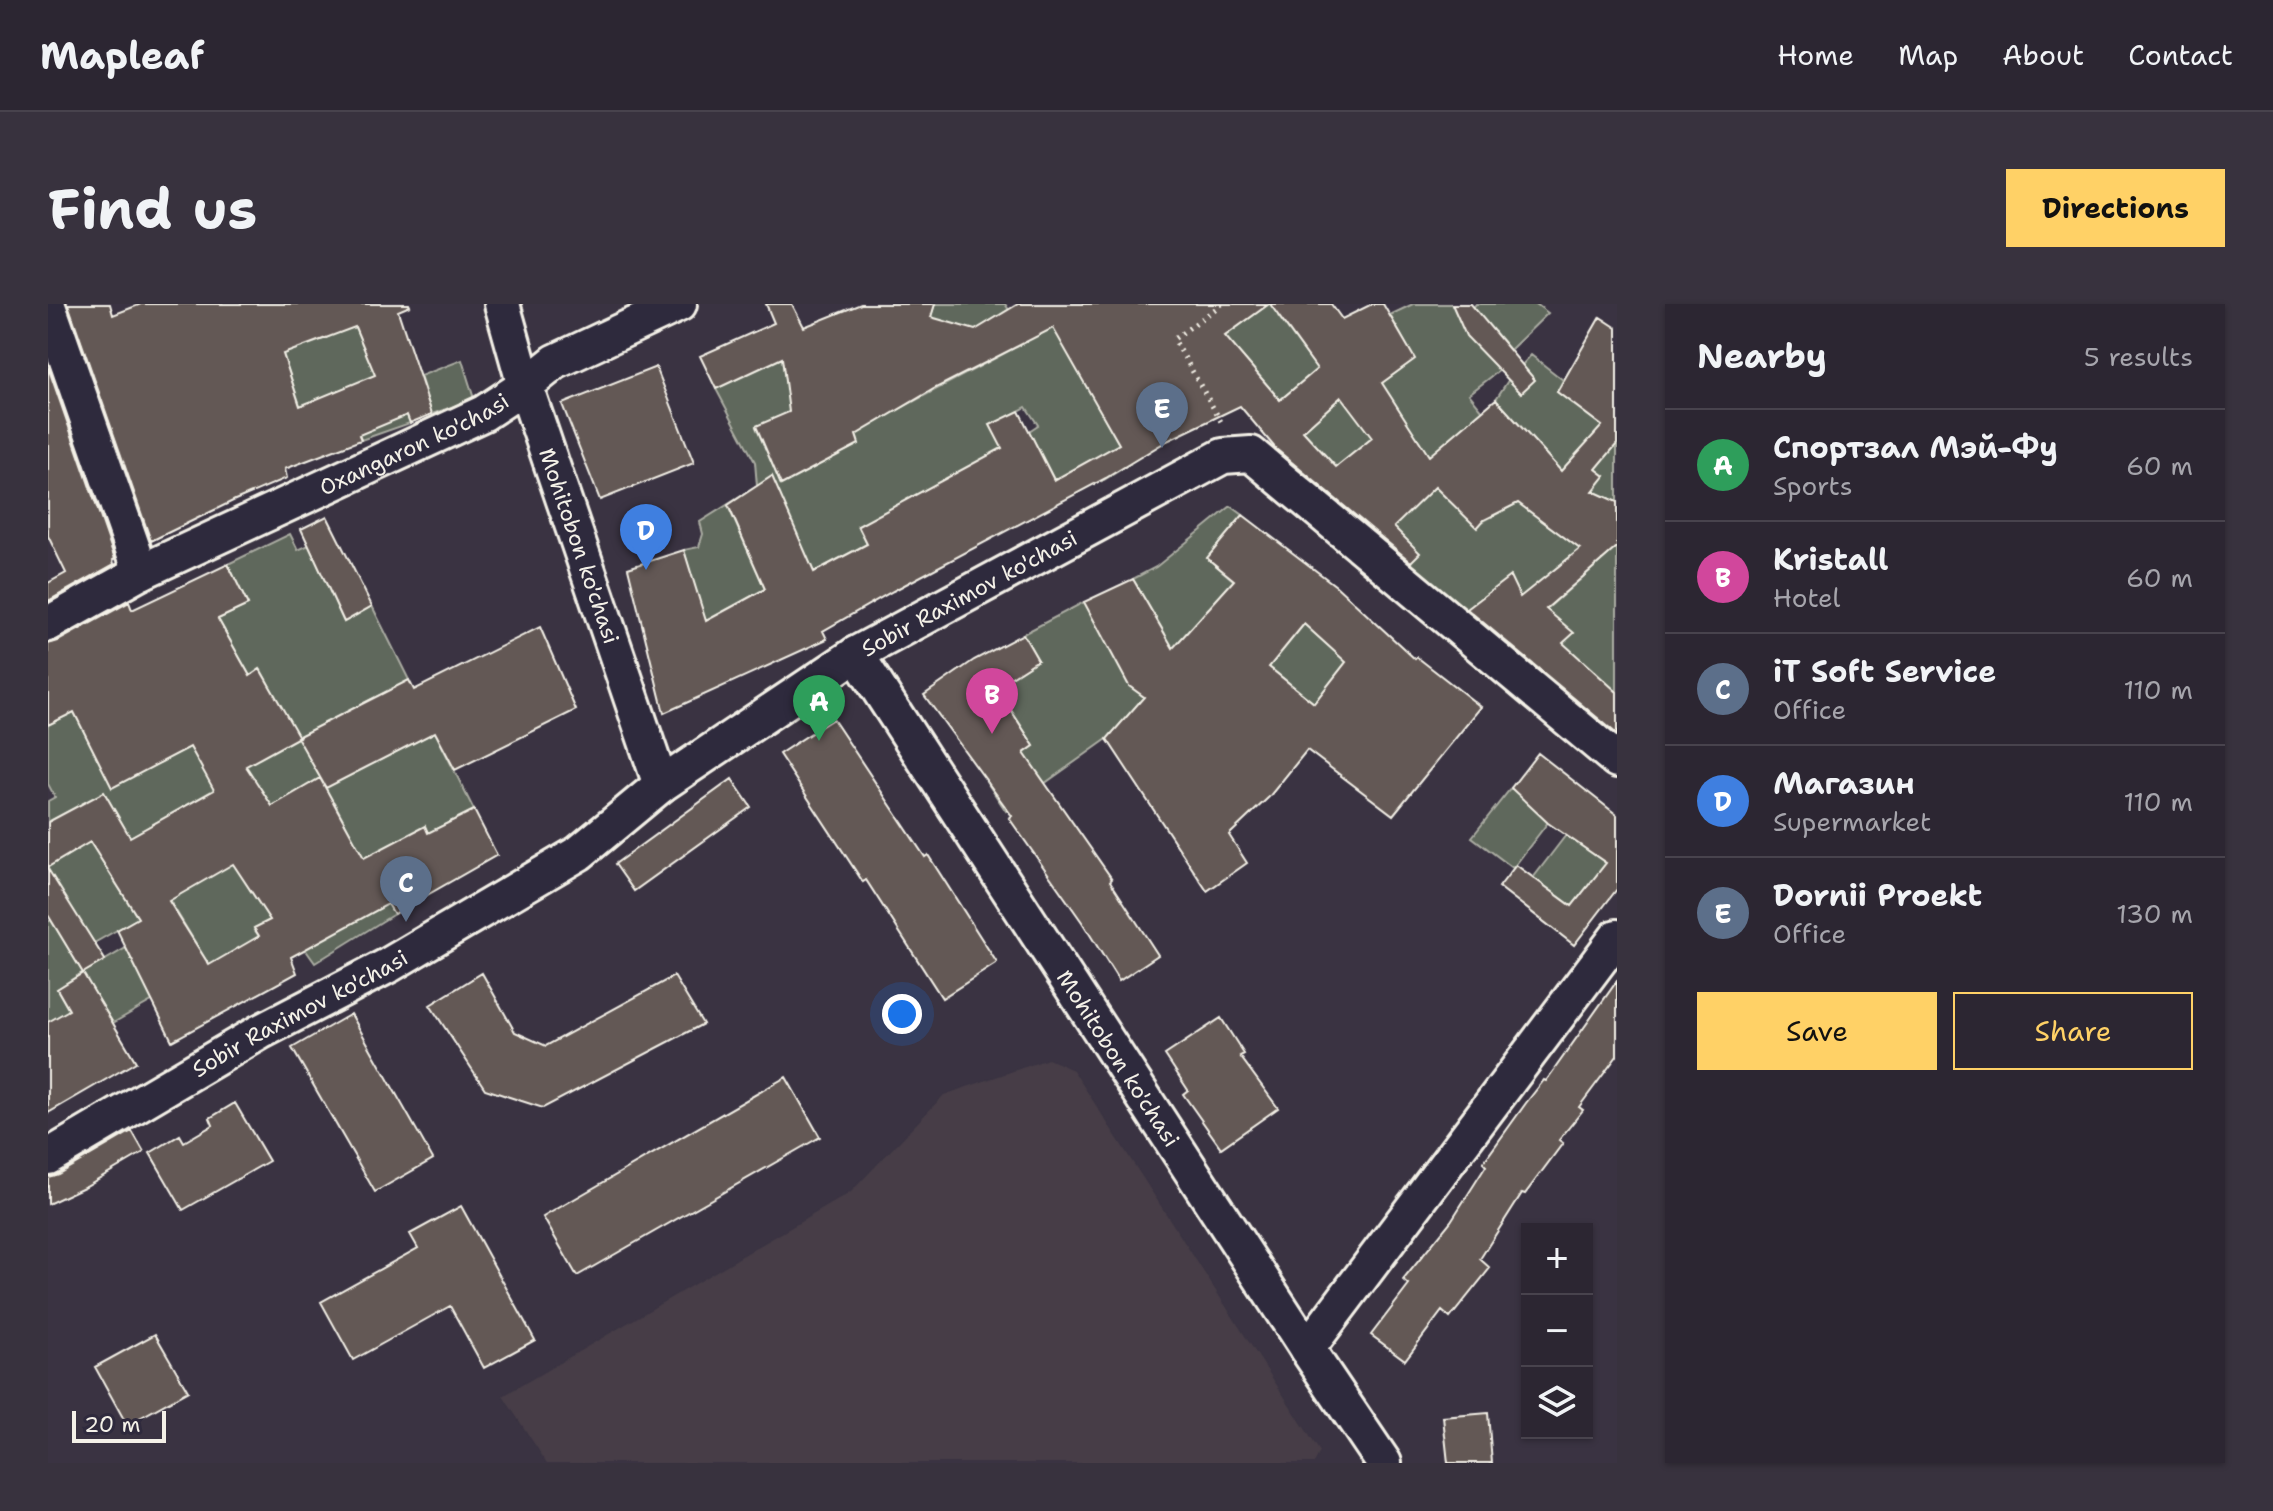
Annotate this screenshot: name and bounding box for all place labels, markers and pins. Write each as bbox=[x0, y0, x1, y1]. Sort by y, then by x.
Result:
pin: E bbox=[1136, 382, 1188, 448]
pin: D bbox=[620, 504, 672, 570]
pin: B bbox=[966, 668, 1018, 734]
pin: A bbox=[793, 675, 845, 741]
pin: C bbox=[380, 856, 432, 922]

